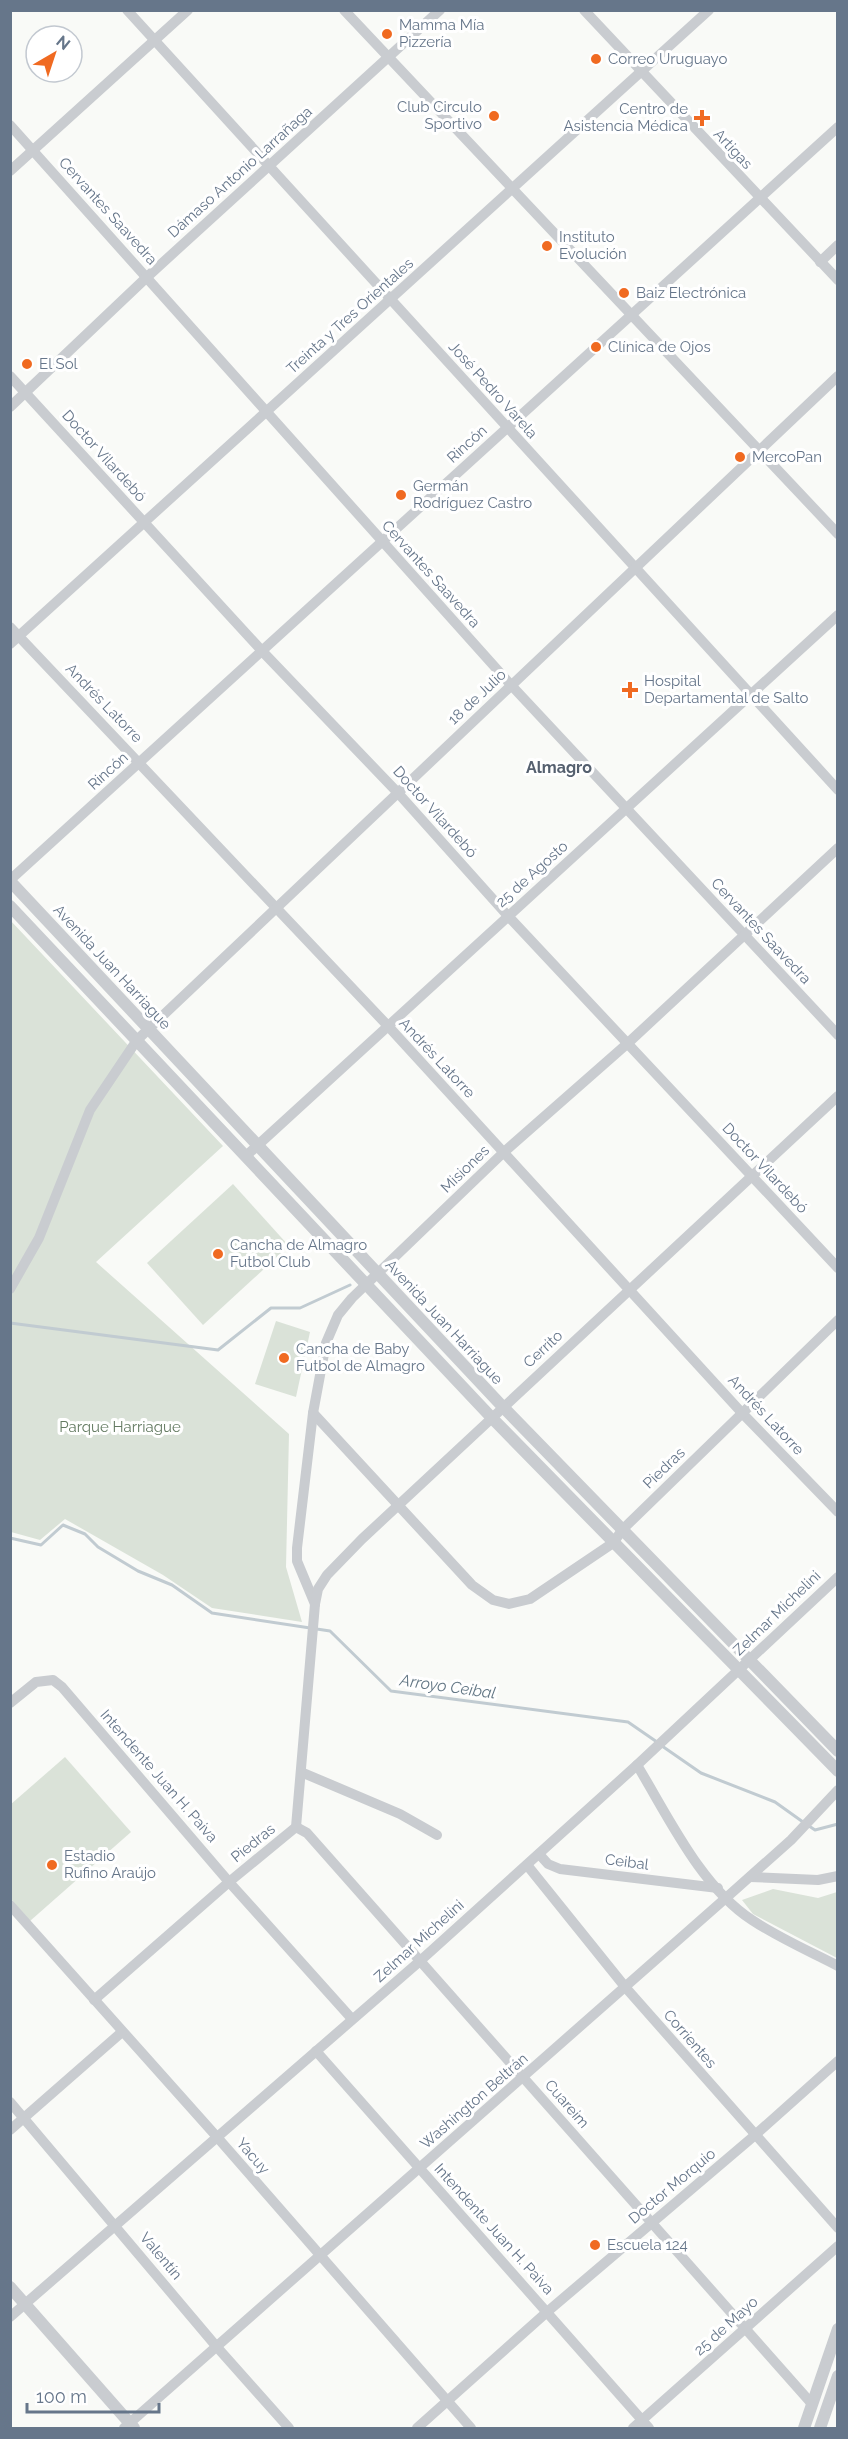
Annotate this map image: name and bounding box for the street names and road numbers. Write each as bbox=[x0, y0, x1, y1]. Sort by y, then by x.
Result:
street label: Dámaso Antonio Larrañaga bbox=[164, 103, 316, 241]
street label: Artigas bbox=[710, 125, 756, 173]
street label: Cervantes Saavedra bbox=[55, 154, 161, 268]
street label: Treinta y Tres Orientales bbox=[283, 254, 417, 378]
street label: José Pedro Varela bbox=[445, 338, 541, 442]
street label: Doctor Vilardebó bbox=[58, 406, 150, 506]
street label: Rincón bbox=[443, 421, 491, 467]
street label: Cervantes Saavedra bbox=[378, 517, 484, 631]
street label: Andrés Latorre bbox=[62, 660, 146, 746]
street label: 18 de Julio bbox=[444, 665, 510, 728]
street label: Rincón bbox=[84, 748, 132, 794]
street label: Doctor Vilardebó bbox=[389, 762, 481, 862]
street label: 25 de Agosto bbox=[492, 837, 572, 911]
street label: Cervantes Saavedra bbox=[707, 874, 815, 988]
street label: Avenida Juan Harriague bbox=[49, 901, 175, 1033]
street label: Andrés Latorre bbox=[395, 1014, 479, 1102]
street label: Doctor Vilardebó bbox=[719, 1119, 812, 1217]
street label: Misiones bbox=[437, 1141, 493, 1197]
street label: Avenida Juan Harriague bbox=[381, 1256, 507, 1388]
street label: Cerrito bbox=[520, 1326, 566, 1372]
street label: Andrés Latorre bbox=[724, 1371, 808, 1459]
street label: Piedras bbox=[639, 1444, 689, 1492]
street label: Zelmar Michelini bbox=[730, 1567, 824, 1659]
street label: Intendente Juan H. Paiva bbox=[96, 1706, 222, 1846]
street label: Piedras bbox=[227, 1820, 279, 1866]
street label: Ceibal bbox=[604, 1850, 651, 1874]
street label: Zelmar Michelini bbox=[370, 1896, 468, 1986]
street label: Corrientes bbox=[660, 2006, 720, 2072]
street label: Washington Beltrán bbox=[416, 2049, 532, 2153]
street label: Cuareim bbox=[541, 2076, 593, 2132]
street label: Yacuy bbox=[232, 2134, 274, 2178]
street label: Doctor Morquio bbox=[625, 2144, 719, 2228]
street label: Intendente Juan H. Paiva bbox=[430, 2160, 558, 2298]
street label: Valentín bbox=[136, 2229, 186, 2283]
street label: 25 de Mayo bbox=[690, 2293, 762, 2359]

